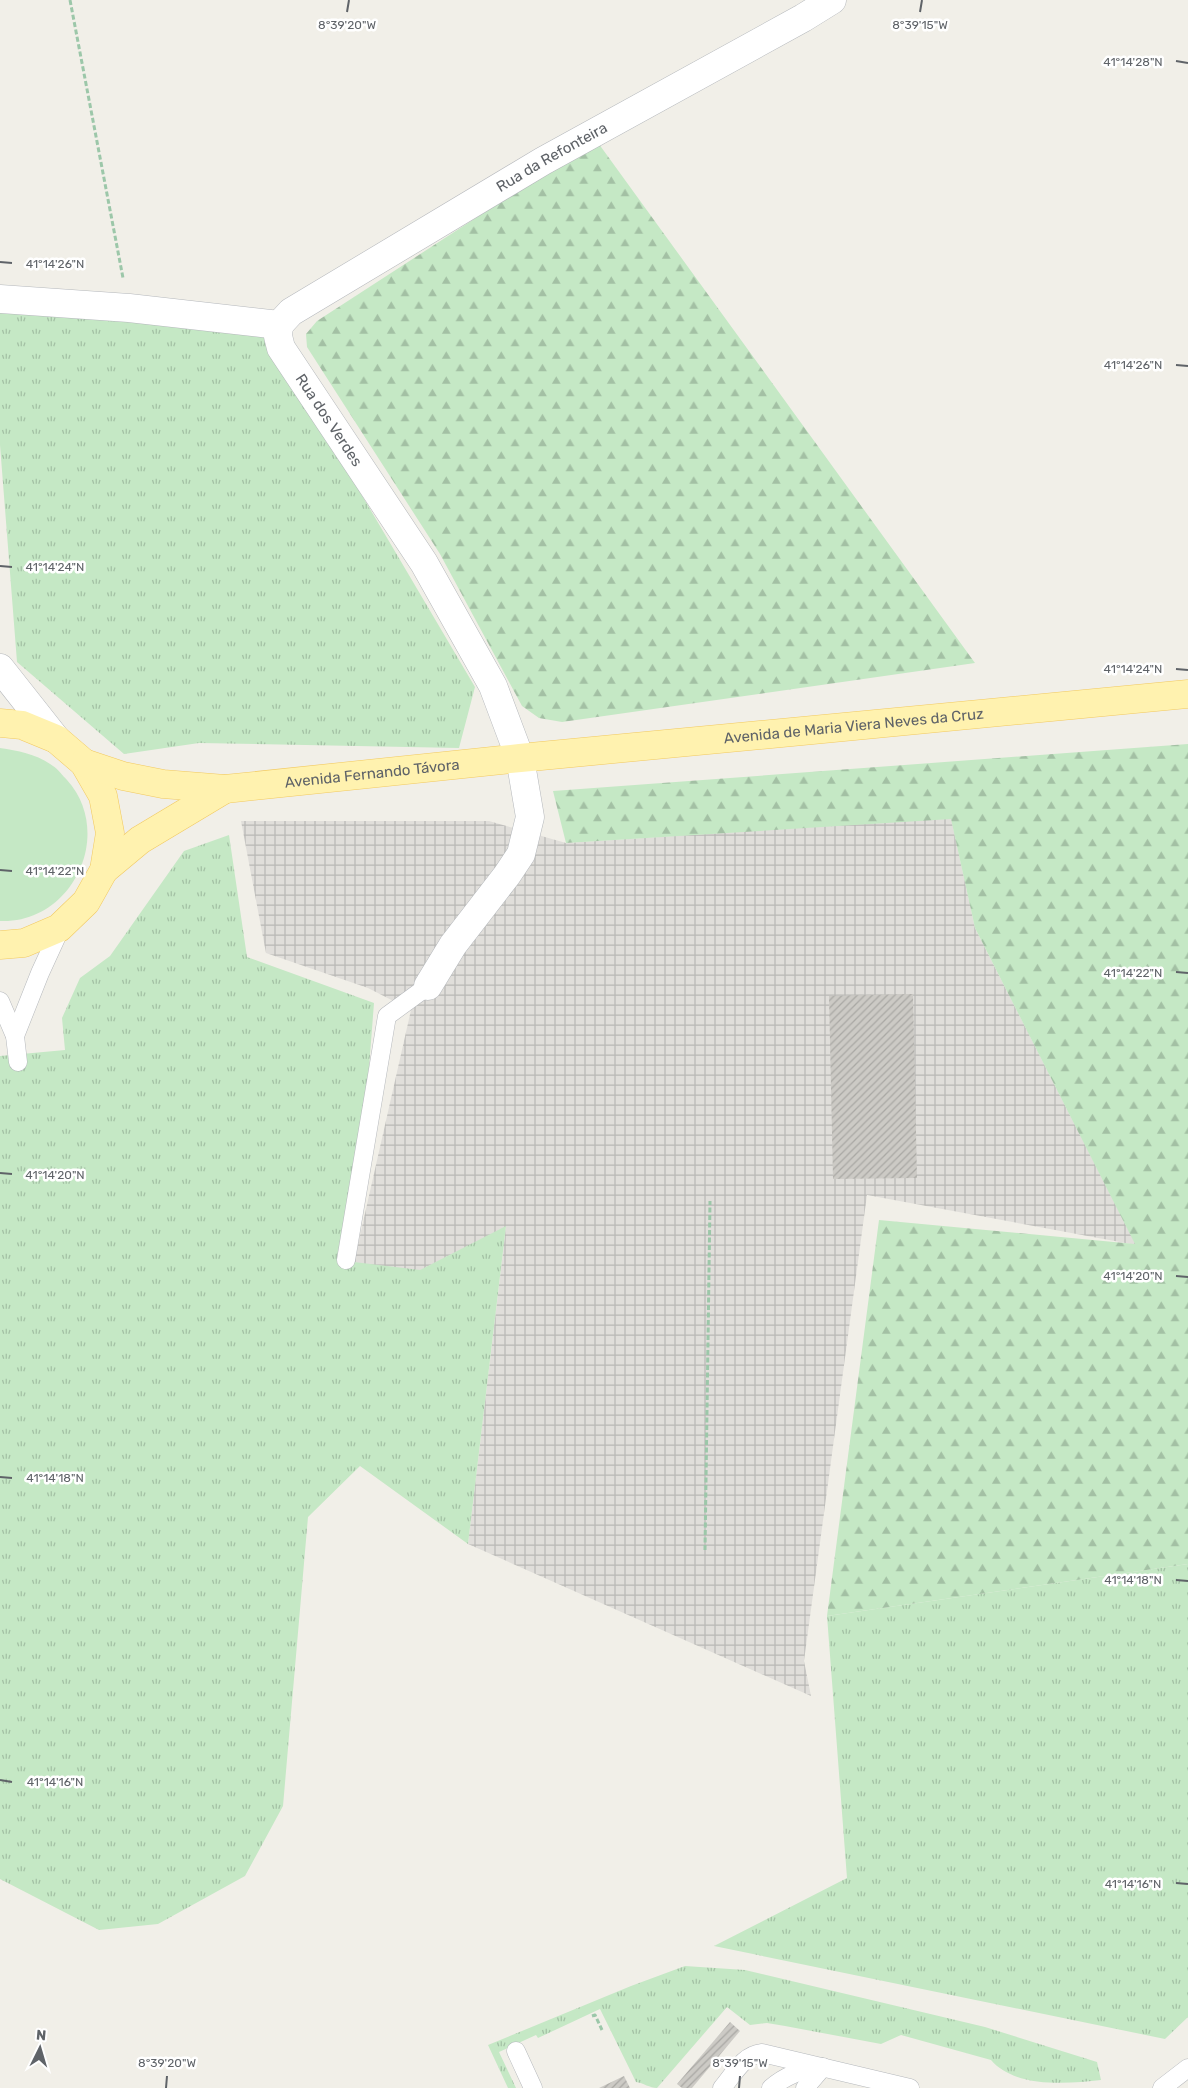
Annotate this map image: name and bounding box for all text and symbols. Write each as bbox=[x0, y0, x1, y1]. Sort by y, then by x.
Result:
text: 8°39'20"W bbox=[318, 18, 376, 32]
text: 8°39'15"W bbox=[892, 18, 948, 32]
text: 41°14'28"N bbox=[1103, 55, 1163, 69]
street label: Rua da Refonteira bbox=[493, 118, 610, 196]
text: 41°14'26"N bbox=[26, 257, 84, 271]
text: 41°14'26"N bbox=[1104, 358, 1162, 372]
street label: Rua dos Verdes bbox=[292, 370, 366, 470]
text: 41°14'24"N bbox=[26, 560, 84, 574]
text: 41°14'24"N bbox=[1104, 662, 1162, 676]
street label: Avenida de Maria Viera Neves da Cruz bbox=[723, 705, 985, 747]
street label: Avenida Fernando Távora bbox=[284, 755, 460, 792]
text: 41°14'22"N bbox=[26, 864, 84, 878]
text: 41°14'22"N bbox=[1104, 966, 1162, 980]
text: 41°14'20"N bbox=[25, 1168, 85, 1182]
text: 41°14'20"N bbox=[1103, 1269, 1163, 1283]
text: 41°14'18"N bbox=[26, 1471, 84, 1485]
text: 41°14'18"N bbox=[1104, 1573, 1162, 1587]
text: 41°14'16"N bbox=[27, 1775, 83, 1789]
text: 41°14'16"N bbox=[1105, 1877, 1161, 1891]
north arrow bbox=[15, 2023, 65, 2073]
text: N bbox=[35, 2027, 47, 2044]
text: 8°39'20"W bbox=[138, 2056, 196, 2070]
text: 8°39'15"W bbox=[712, 2056, 768, 2070]

